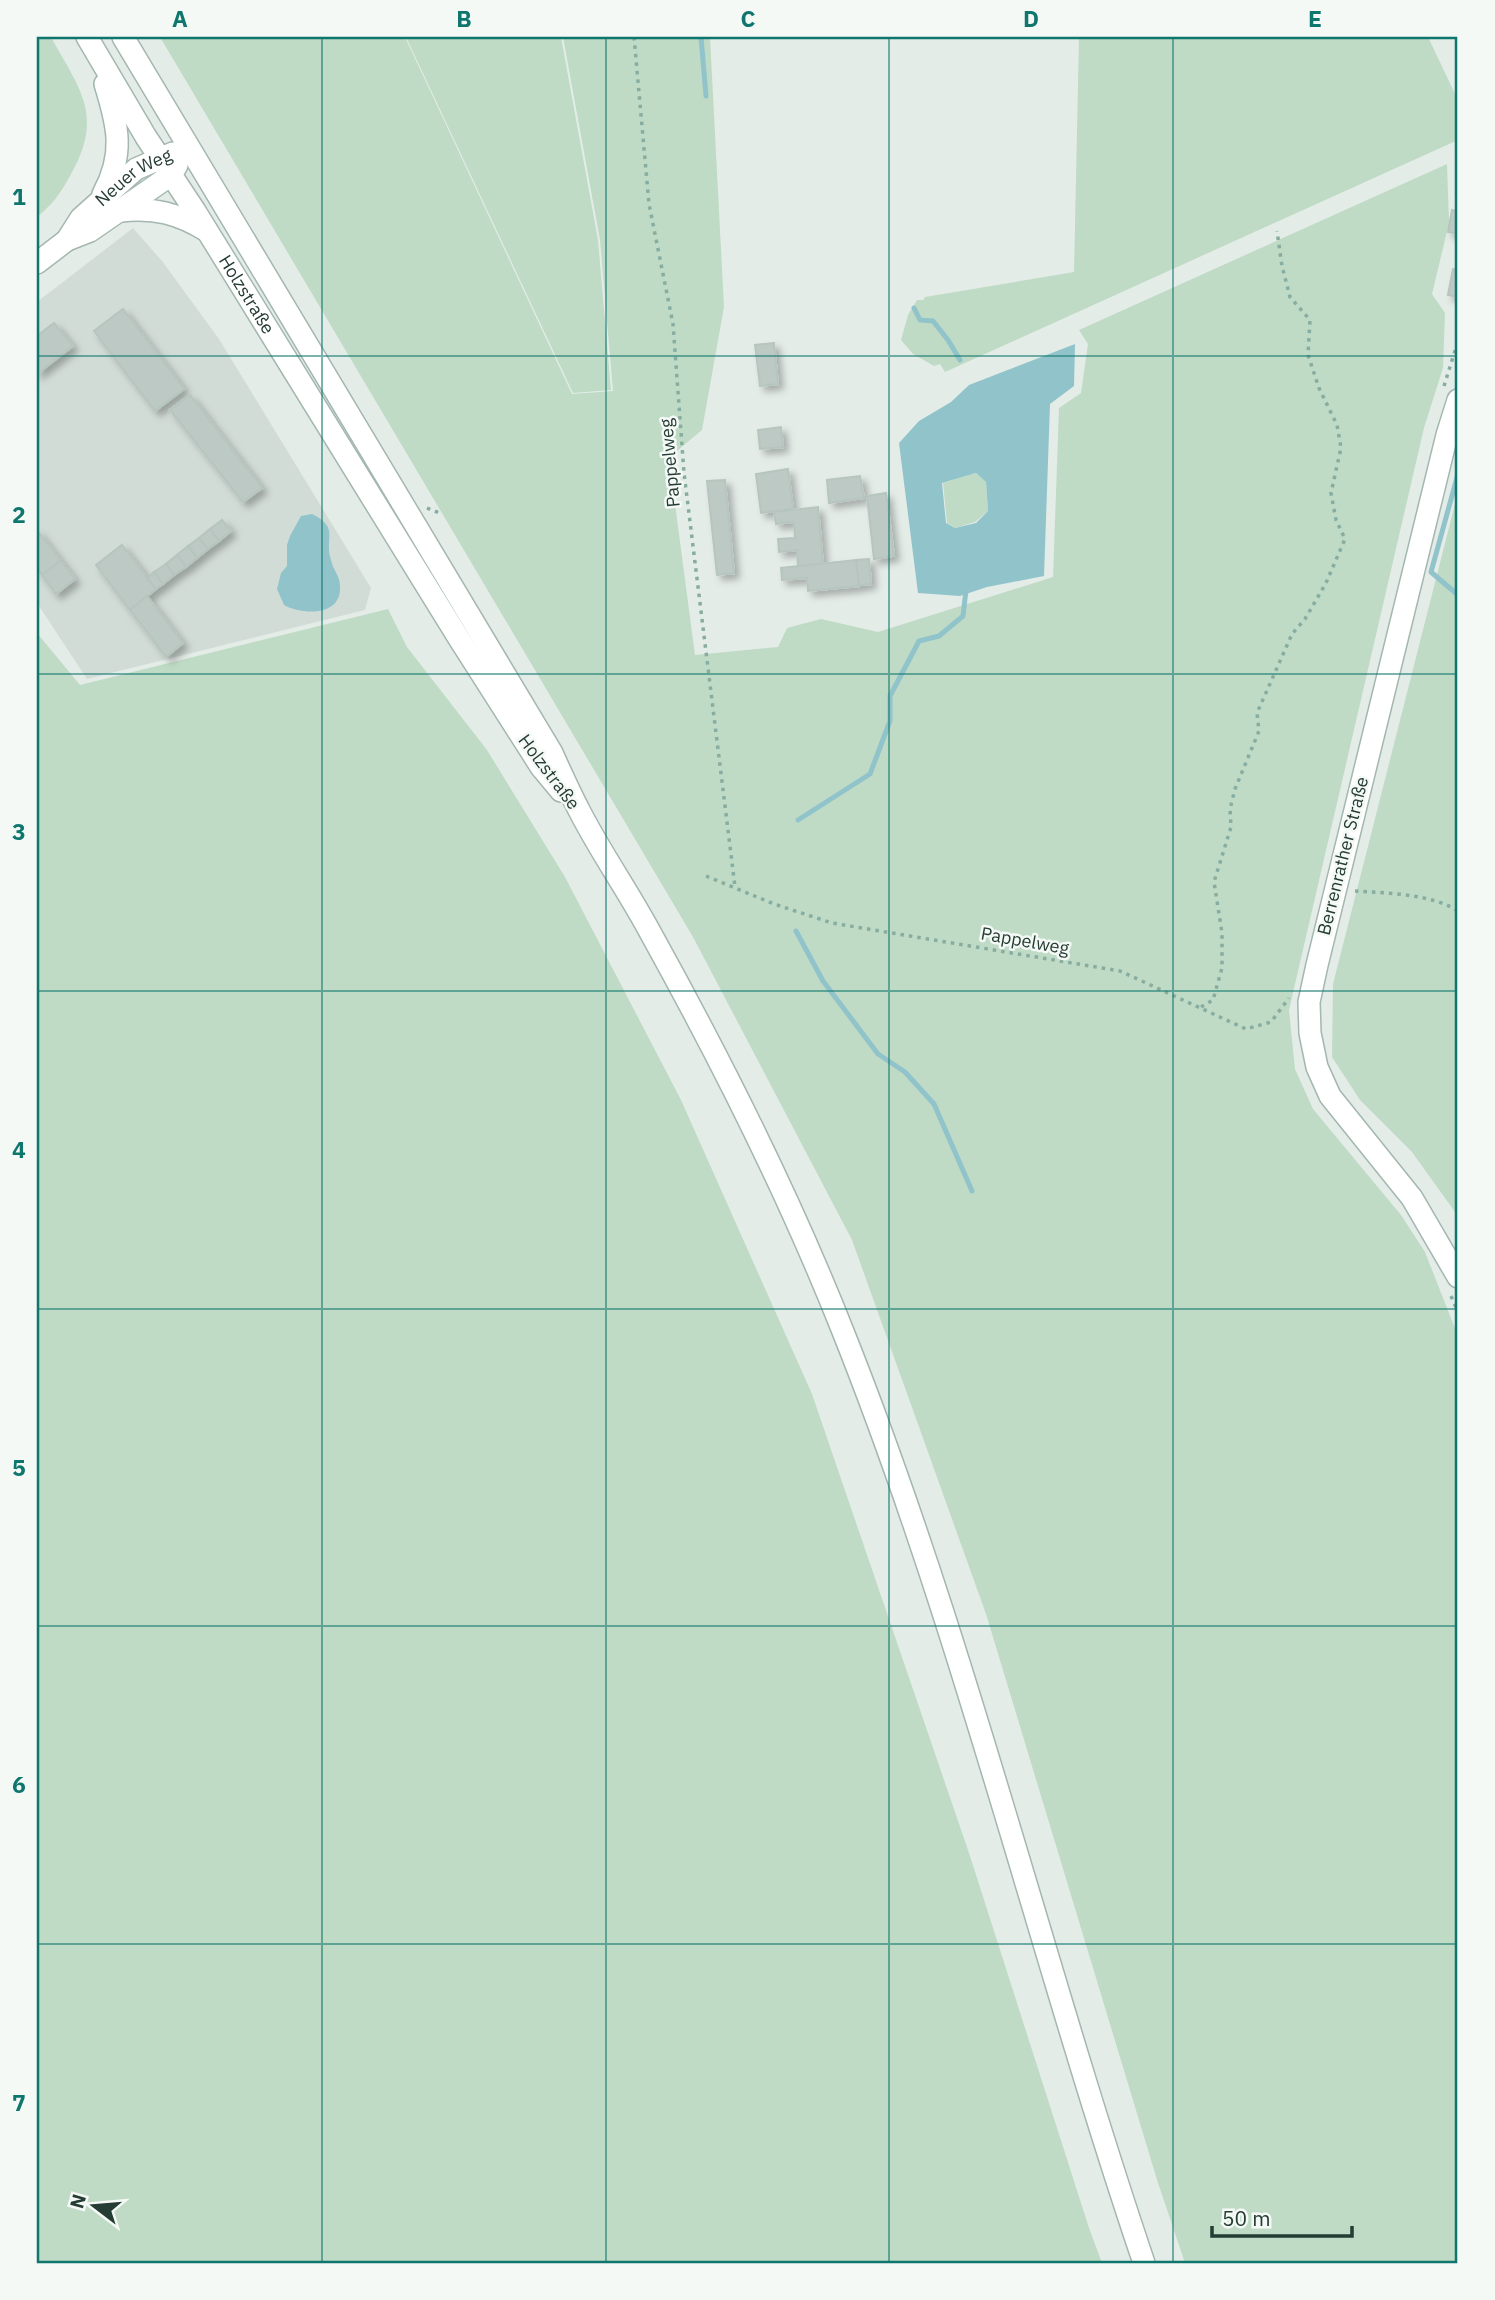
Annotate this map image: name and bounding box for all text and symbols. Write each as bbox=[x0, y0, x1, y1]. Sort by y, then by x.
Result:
text: A bbox=[172, 3, 188, 33]
text: B bbox=[456, 3, 472, 33]
text: C bbox=[741, 3, 756, 33]
text: D bbox=[1023, 3, 1039, 33]
text: E bbox=[1308, 3, 1322, 33]
street label: Neuer Weg bbox=[90, 143, 176, 211]
text: 1 bbox=[12, 181, 26, 211]
street label: Holzstraße bbox=[214, 250, 280, 338]
street label: Pappelweg bbox=[654, 417, 685, 508]
text: 2 bbox=[12, 499, 26, 529]
street label: Holzstraße bbox=[514, 729, 585, 814]
street label: Berrenrather Straße bbox=[1312, 774, 1373, 938]
text: 3 bbox=[12, 816, 26, 846]
street label: Pappelweg bbox=[979, 921, 1071, 960]
text: 4 bbox=[12, 1134, 26, 1164]
text: 5 bbox=[12, 1452, 26, 1482]
text: 6 bbox=[12, 1769, 26, 1799]
text: 7 bbox=[12, 2087, 26, 2117]
north arrow bbox=[60, 2170, 130, 2240]
text: N bbox=[64, 2191, 91, 2211]
scale bar bbox=[1212, 2195, 1352, 2239]
text: 50 m bbox=[1222, 2204, 1271, 2232]

